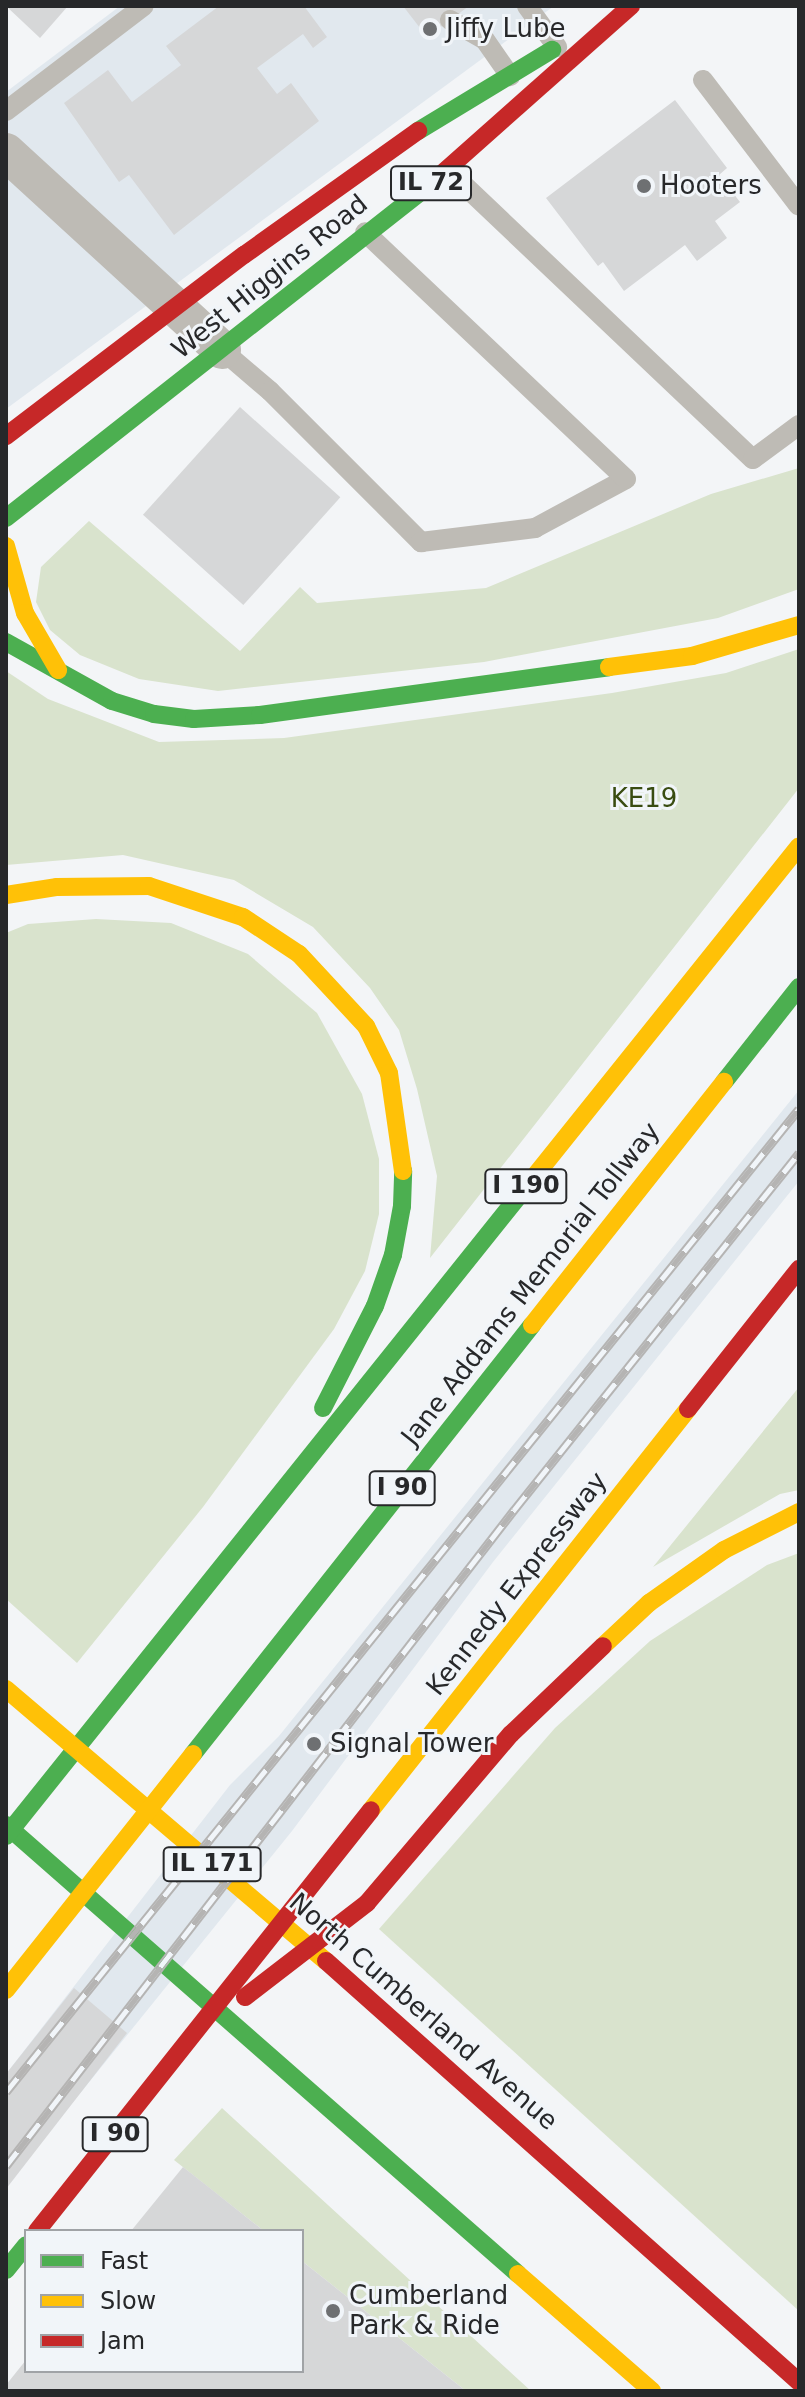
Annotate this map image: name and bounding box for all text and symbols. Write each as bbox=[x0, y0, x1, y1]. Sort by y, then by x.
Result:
place label: Jiffy Lube bbox=[446, 13, 565, 45]
marker: Jiffy Lube bbox=[421, 20, 439, 38]
road number: IL 72 bbox=[389, 163, 473, 203]
place label: Hooters bbox=[660, 170, 762, 202]
marker: Hooters bbox=[635, 177, 653, 195]
street label: West Higgins Road bbox=[166, 189, 374, 365]
park label: KE19 bbox=[611, 783, 677, 815]
street label: Jane Addams Memorial Tollway bbox=[395, 1116, 667, 1452]
road number: I 190 bbox=[484, 1166, 568, 1206]
street label: Kennedy Expressway bbox=[420, 1466, 614, 1702]
road number: I 90 bbox=[368, 1468, 436, 1508]
place label: Signal Tower bbox=[330, 1728, 493, 1760]
marker: Signal Tower bbox=[305, 1735, 323, 1753]
road number: IL 171 bbox=[162, 1844, 262, 1884]
street label: North Cumberland Avenue bbox=[283, 1887, 563, 2137]
road number: I 90 bbox=[81, 2114, 149, 2154]
legend bbox=[24, 2229, 304, 2373]
text: Fast bbox=[100, 2247, 148, 2275]
place label: Cumberland Park & Ride bbox=[349, 2280, 508, 2342]
text: Slow bbox=[100, 2287, 156, 2315]
marker: Cumberland Park & Ride bbox=[324, 2302, 342, 2320]
text: Jam bbox=[100, 2327, 145, 2355]

